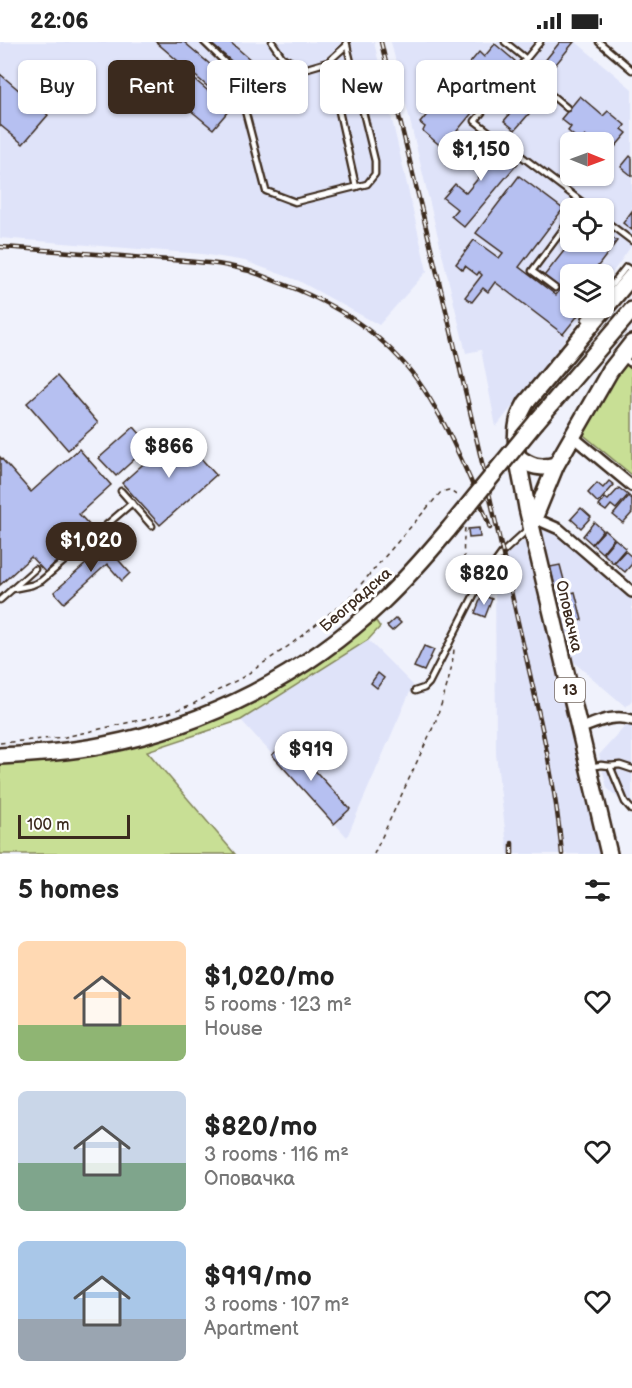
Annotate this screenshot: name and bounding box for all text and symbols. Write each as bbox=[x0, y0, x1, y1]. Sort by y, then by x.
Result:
text: 22:06 bbox=[30, 8, 89, 35]
chip: Buy bbox=[18, 60, 96, 114]
chip: Rent bbox=[108, 60, 195, 114]
chip: Filters bbox=[207, 60, 308, 114]
chip: New bbox=[320, 60, 404, 114]
chip: Apartment bbox=[416, 60, 557, 114]
pin: $1,150 bbox=[432, 131, 530, 182]
north arrow bbox=[560, 132, 614, 186]
map controls bbox=[560, 132, 614, 318]
text: $1,150 bbox=[452, 138, 510, 162]
button: locate bbox=[560, 198, 614, 252]
button: layers bbox=[560, 264, 614, 318]
pin: $866 bbox=[133, 428, 205, 479]
text: $866 bbox=[144, 435, 194, 459]
pin: $1,020 bbox=[42, 522, 140, 573]
text: $1,020 bbox=[60, 529, 122, 553]
pin: $820 bbox=[448, 555, 520, 606]
text: $820 bbox=[459, 562, 509, 586]
street label: Београдска bbox=[316, 564, 396, 636]
street label: Оповачка bbox=[551, 579, 586, 655]
road number: 13 bbox=[555, 678, 585, 702]
pin: $919 bbox=[275, 731, 347, 782]
text: $919 bbox=[288, 738, 334, 762]
scale bar bbox=[18, 812, 130, 840]
text: 100 m bbox=[27, 816, 70, 835]
icon: filters bbox=[581, 874, 614, 907]
text: 5 homes bbox=[18, 875, 119, 906]
text: $1,020/mo bbox=[204, 962, 335, 993]
icon: home bbox=[66, 965, 138, 1037]
icon: heart bbox=[581, 985, 614, 1018]
text: 5 rooms · 123 m² bbox=[204, 993, 352, 1017]
text: House bbox=[204, 1017, 263, 1041]
text: $820/mo bbox=[204, 1112, 317, 1143]
icon: home bbox=[66, 1115, 138, 1187]
icon: heart bbox=[581, 1135, 614, 1168]
text: 3 rooms · 116 m² bbox=[204, 1143, 349, 1167]
text: Оповачка bbox=[204, 1167, 295, 1191]
text: $919/mo bbox=[204, 1262, 312, 1293]
icon: home bbox=[66, 1265, 138, 1337]
icon: heart bbox=[581, 1285, 614, 1318]
text: 3 rooms · 107 m² bbox=[204, 1293, 349, 1317]
text: Apartment bbox=[204, 1317, 299, 1341]

